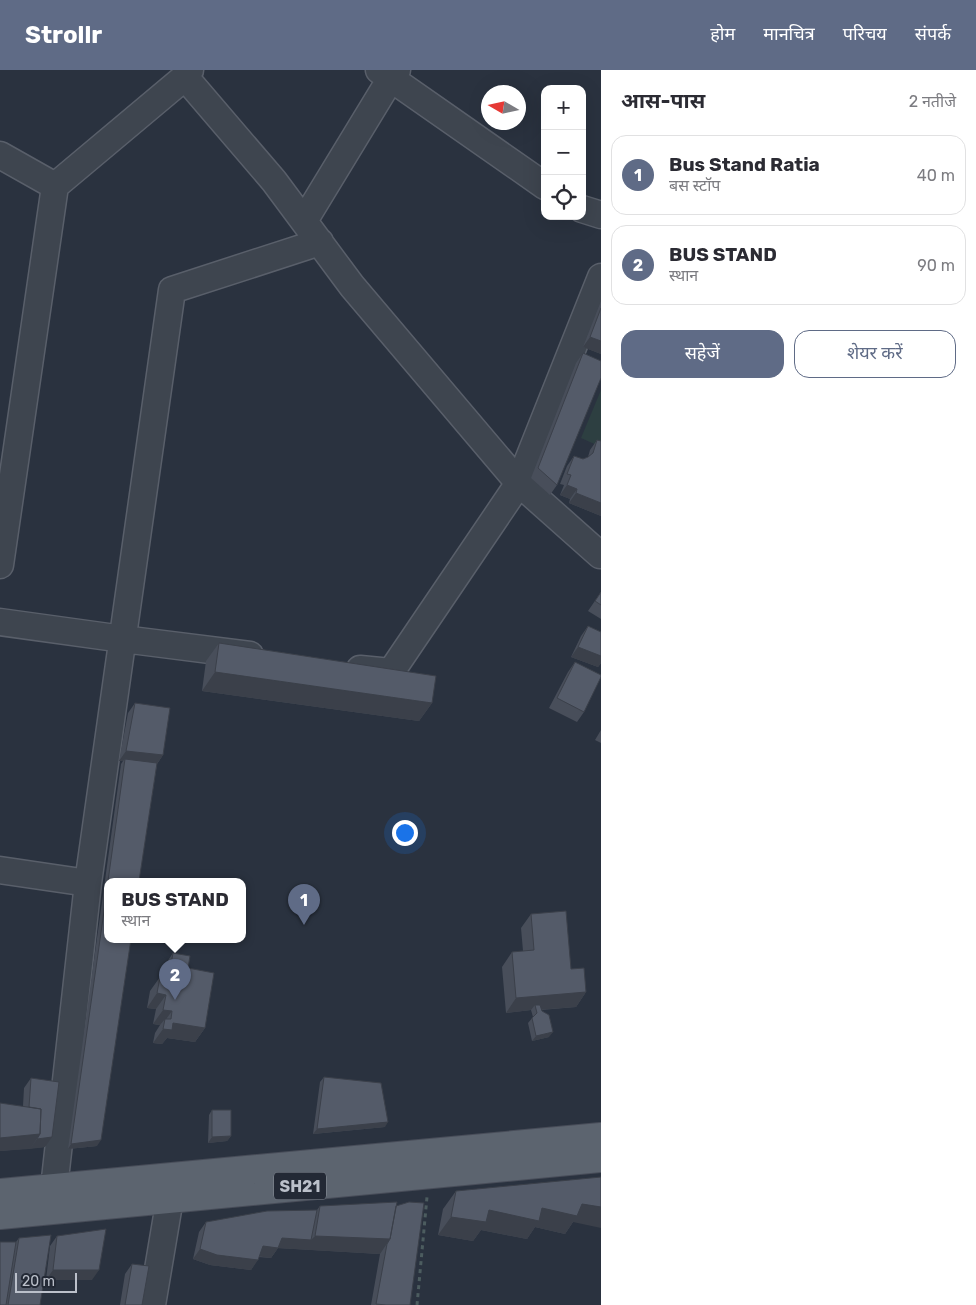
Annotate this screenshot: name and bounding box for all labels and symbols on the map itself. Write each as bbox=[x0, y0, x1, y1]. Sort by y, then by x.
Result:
north arrow bbox=[481, 85, 526, 130]
your location bbox=[392, 820, 418, 846]
pin: 1 bbox=[288, 884, 320, 925]
pin: 2 bbox=[159, 959, 191, 1000]
road number: SH21 bbox=[274, 1172, 326, 1200]
scale bar bbox=[15, 1270, 78, 1293]

